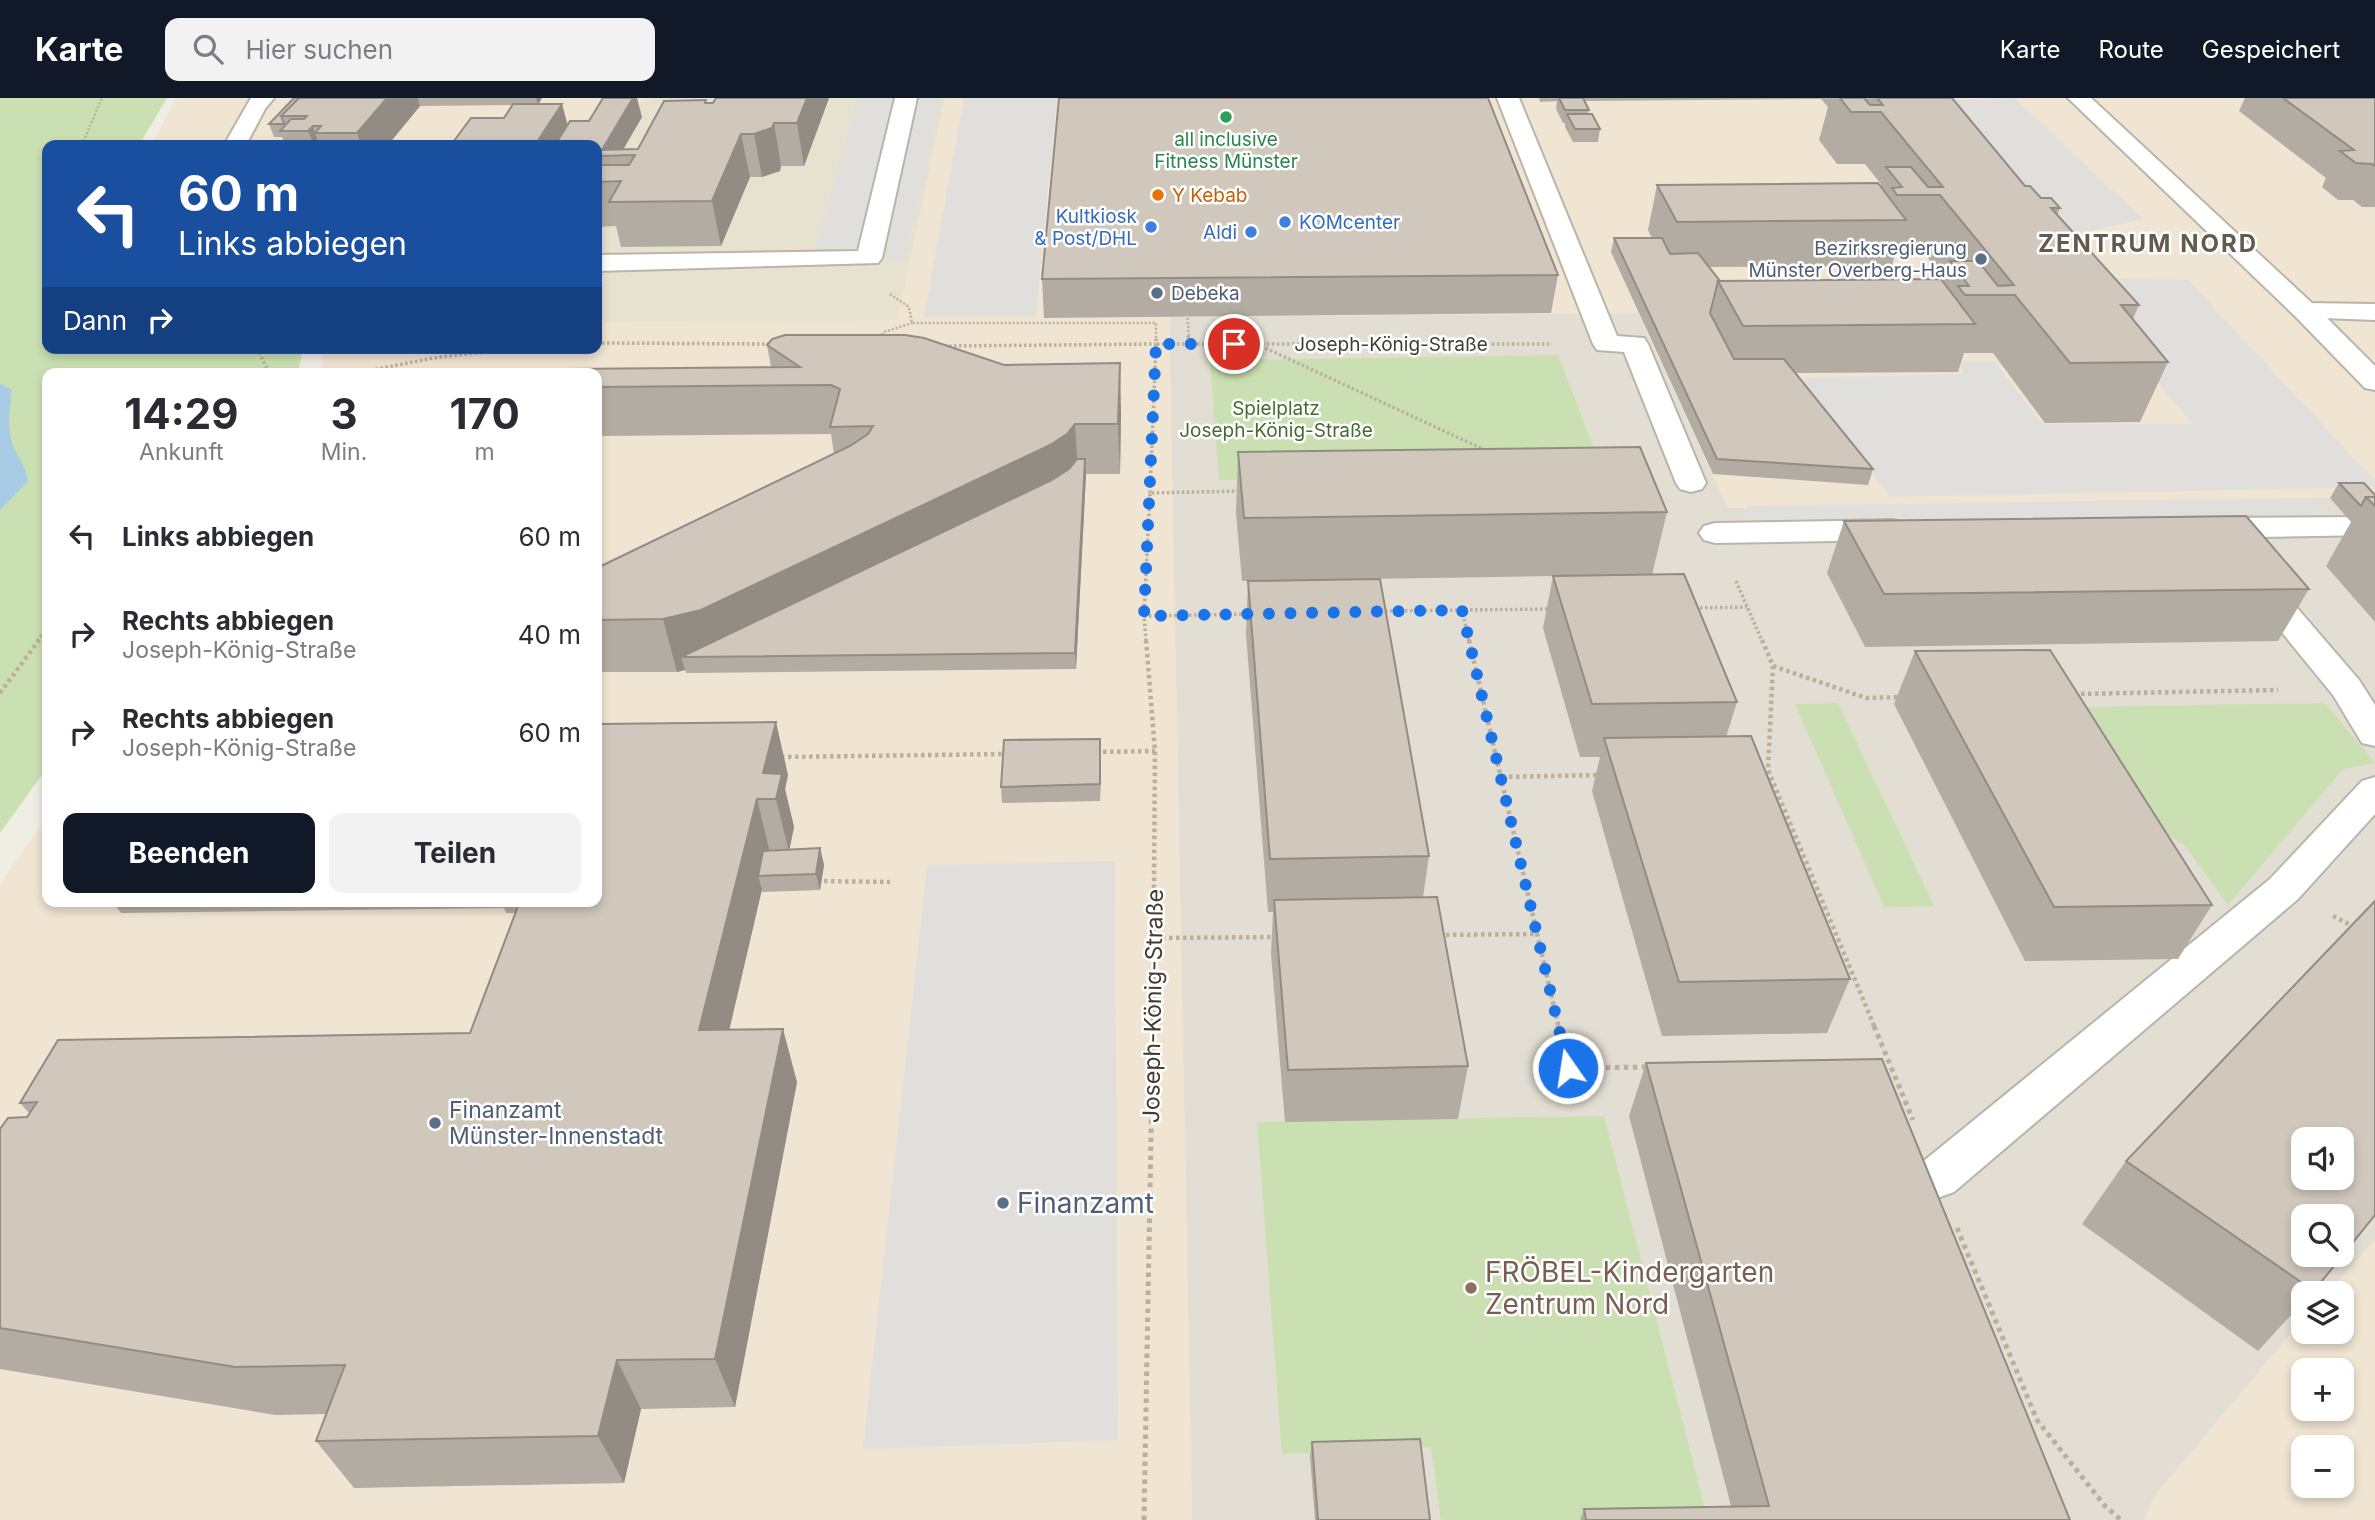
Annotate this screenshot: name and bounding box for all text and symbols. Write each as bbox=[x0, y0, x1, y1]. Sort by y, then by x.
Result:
search box bbox=[165, 18, 655, 81]
text: Karte bbox=[35, 29, 123, 69]
icon: search bbox=[189, 30, 227, 68]
text: Hier suchen bbox=[245, 34, 393, 65]
text: Karte bbox=[2000, 35, 2060, 64]
text: Route bbox=[2098, 35, 2164, 64]
text: Gespeichert bbox=[2202, 35, 2340, 64]
marker: all inclusive Fitness Münster bbox=[1218, 109, 1234, 125]
place label: all inclusive Fitness Münster bbox=[1154, 128, 1298, 173]
text: 60 m bbox=[178, 164, 299, 223]
icon: left bbox=[63, 168, 154, 259]
place label: Y Kebab bbox=[1172, 184, 1247, 207]
marker: Y Kebab bbox=[1150, 187, 1166, 203]
place label: Kultkiosk & Post/DHL bbox=[1034, 205, 1138, 250]
place label: KOMcenter bbox=[1299, 211, 1400, 234]
marker: KOMcenter bbox=[1277, 214, 1293, 230]
marker: Kultkiosk & Post/DHL bbox=[1143, 219, 1159, 235]
place label: Aldi bbox=[1203, 221, 1237, 244]
text: Links abbiegen bbox=[178, 224, 407, 263]
marker: Aldi bbox=[1243, 224, 1259, 240]
district label: ZENTRUM NORD bbox=[2038, 229, 2258, 258]
place label: Bezirksregierung Münster Overberg-Haus bbox=[1748, 237, 1967, 282]
marker: Bezirksregierung Münster Overberg-Haus bbox=[1973, 251, 1989, 267]
place label: Debeka bbox=[1171, 282, 1240, 305]
marker: Debeka bbox=[1149, 285, 1165, 301]
icon: right bbox=[141, 301, 179, 339]
text: Dann bbox=[63, 305, 127, 336]
pin bbox=[1204, 314, 1264, 374]
icon: arrive bbox=[1215, 325, 1253, 363]
street label: Joseph-König-Straße bbox=[1294, 333, 1488, 356]
text: 14:29 bbox=[124, 388, 239, 439]
text: 3 bbox=[330, 388, 358, 439]
text: 170 bbox=[450, 388, 520, 439]
park label: Spielplatz Joseph-König-Straße bbox=[1179, 397, 1373, 442]
text: Ankunft bbox=[139, 438, 224, 466]
text: Min. bbox=[321, 438, 367, 466]
text: m bbox=[475, 438, 495, 466]
icon: left bbox=[63, 517, 101, 555]
text: Links abbiegen bbox=[122, 521, 314, 552]
text: 60 m bbox=[518, 521, 581, 552]
text: Rechts abbiegen bbox=[122, 605, 334, 636]
icon: right bbox=[63, 615, 101, 653]
text: 40 m bbox=[518, 619, 581, 650]
text: Joseph-König-Straße bbox=[122, 636, 356, 664]
text: Rechts abbiegen bbox=[122, 703, 334, 734]
icon: right bbox=[63, 713, 101, 751]
text: 60 m bbox=[518, 717, 581, 748]
text: Joseph-König-Straße bbox=[122, 734, 356, 762]
button: Beenden bbox=[63, 813, 315, 893]
button: Teilen bbox=[329, 813, 581, 893]
street label: Joseph-König-Straße bbox=[1137, 889, 1169, 1123]
position arrow bbox=[1531, 1031, 1605, 1105]
place label: Finanzamt Münster-Innenstadt bbox=[449, 1096, 664, 1150]
marker: Finanzamt Münster-Innenstadt bbox=[427, 1115, 443, 1131]
map controls bbox=[2291, 1127, 2354, 1498]
button: sound bbox=[2291, 1127, 2354, 1190]
place label: Finanzamt bbox=[1017, 1186, 1154, 1220]
marker: Finanzamt bbox=[995, 1195, 1011, 1211]
button: search bbox=[2291, 1204, 2354, 1267]
place label: FRÖBEL-Kindergarten Zentrum Nord bbox=[1485, 1255, 1774, 1321]
marker: FRÖBEL-Kindergarten Zentrum Nord bbox=[1463, 1280, 1479, 1296]
button: layers bbox=[2291, 1281, 2354, 1344]
button: + bbox=[2291, 1358, 2354, 1421]
button: − bbox=[2291, 1435, 2354, 1498]

